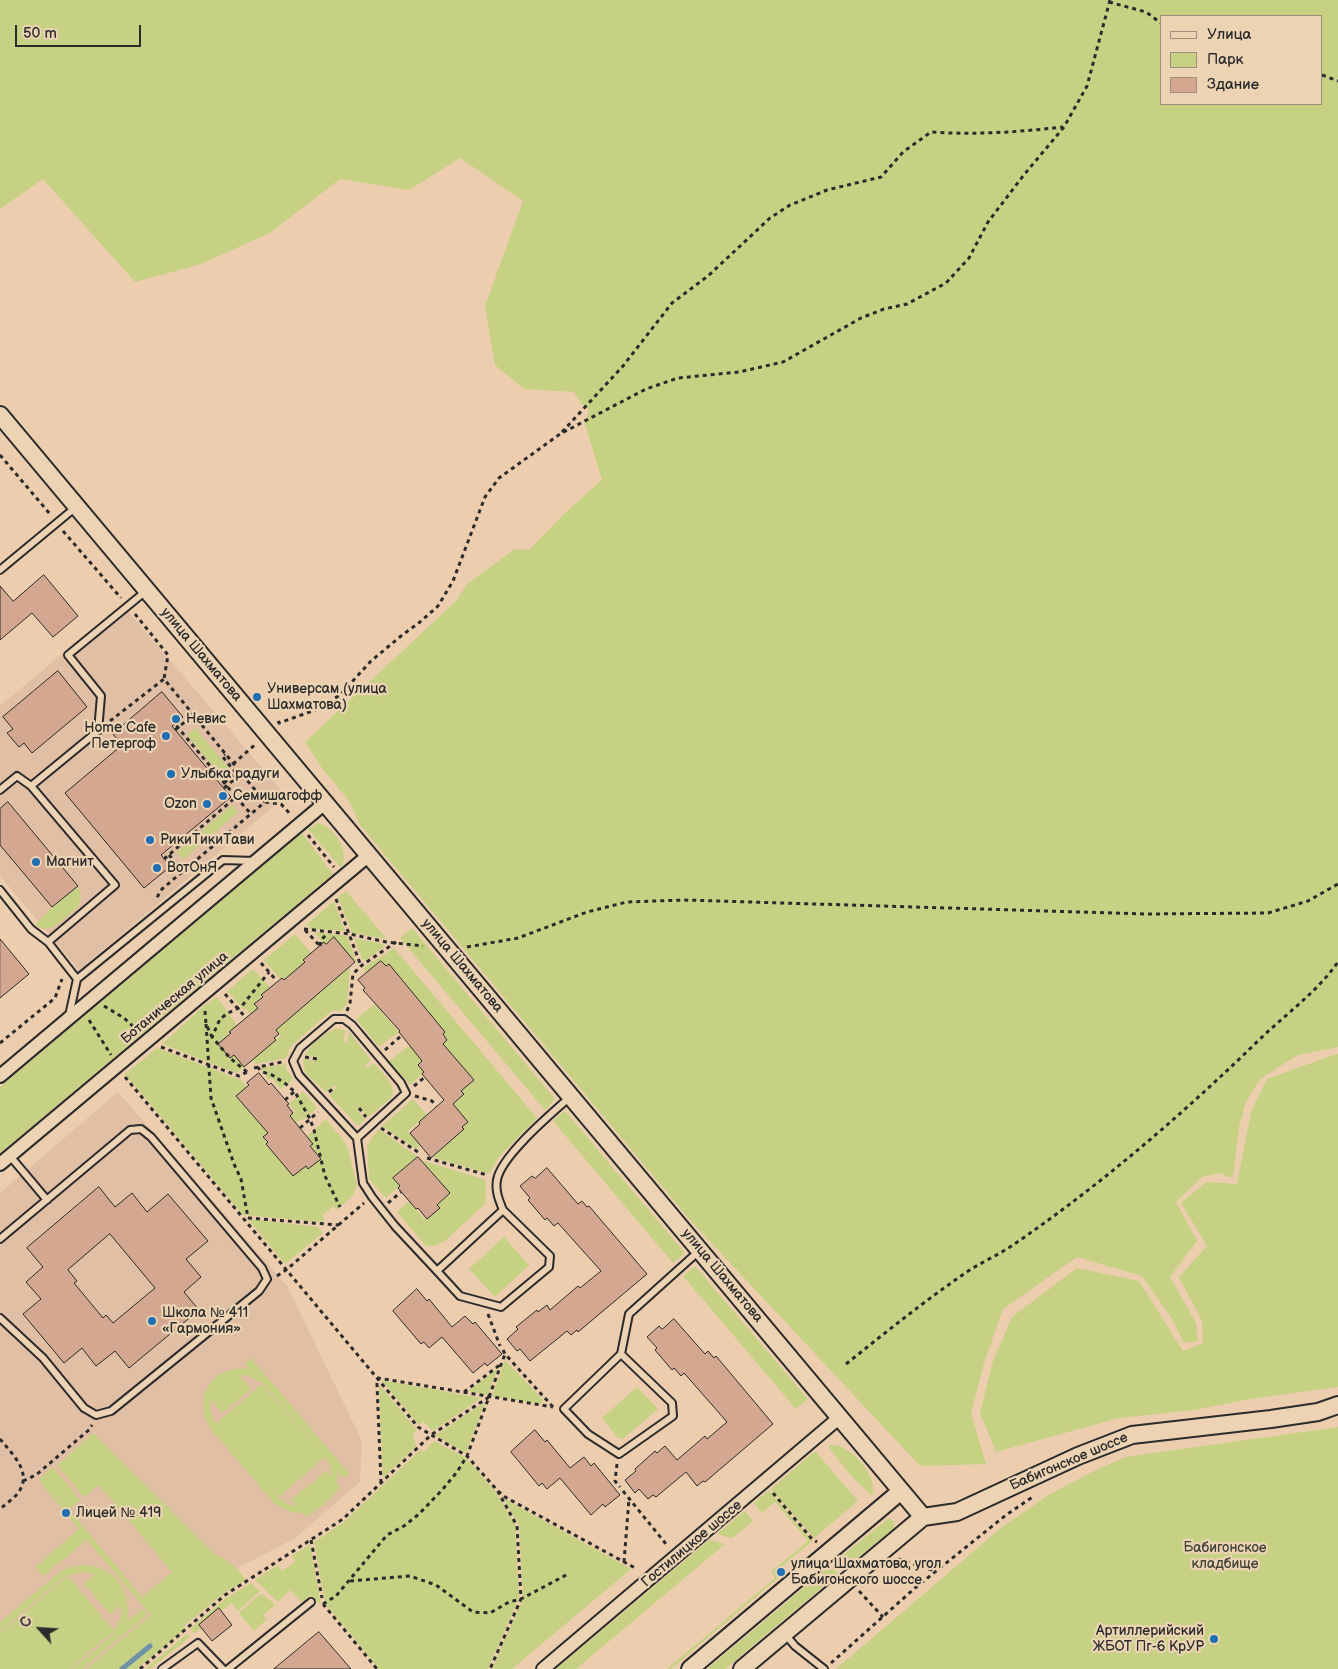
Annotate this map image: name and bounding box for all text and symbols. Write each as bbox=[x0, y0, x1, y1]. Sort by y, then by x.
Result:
scale bar bbox=[18, 15, 144, 47]
legend bbox=[1160, 15, 1323, 105]
text: 50 m bbox=[23, 24, 57, 43]
text: Улица bbox=[1207, 25, 1251, 44]
text: Парк bbox=[1207, 50, 1244, 69]
text: Здание bbox=[1207, 75, 1259, 94]
street label: улица Шахматова bbox=[157, 605, 245, 705]
place label: Универсам (улица Шахматова) bbox=[267, 681, 387, 714]
marker: Универсам (улица Шахматова) bbox=[251, 691, 263, 703]
place label: Невис bbox=[186, 711, 226, 727]
marker: Невис bbox=[170, 713, 182, 725]
place label: Home Cafe Петергоф bbox=[84, 720, 156, 752]
marker: Home Cafe Петергоф bbox=[160, 730, 172, 742]
place label: Улыбка радуги bbox=[181, 766, 280, 782]
marker: Улыбка радуги bbox=[165, 768, 177, 780]
place label: Семишагофф bbox=[233, 788, 322, 804]
marker: Семишагофф bbox=[217, 790, 229, 802]
place label: Ozon bbox=[164, 796, 197, 812]
marker: Ozon bbox=[201, 798, 213, 810]
place label: РикиТикиТави bbox=[160, 832, 255, 848]
marker: РикиТикиТави bbox=[144, 834, 156, 846]
place label: Магнит bbox=[46, 854, 94, 870]
marker: Магнит bbox=[30, 856, 42, 868]
place label: ВотОнЯ bbox=[167, 860, 217, 876]
marker: ВотОнЯ bbox=[151, 862, 163, 874]
street label: улица Шахматова bbox=[418, 916, 506, 1016]
street label: Ботаническая улица bbox=[118, 948, 232, 1048]
street label: улица Шахматова bbox=[678, 1226, 766, 1326]
place label: Школа № 411 «Гармония» bbox=[162, 1305, 248, 1338]
marker: Школа № 411 «Гармония» bbox=[146, 1315, 158, 1327]
street label: Бабигонское шоссе bbox=[1008, 1430, 1130, 1494]
street label: Гостилицкое шоссе bbox=[638, 1497, 746, 1591]
place label: Лицей № 419 bbox=[76, 1505, 161, 1521]
marker: Лицей № 419 bbox=[60, 1507, 72, 1519]
park label: Бабигонское кладбище bbox=[1183, 1540, 1267, 1572]
place label: улица Шахматова, угол Бабигонского шоссе bbox=[791, 1556, 941, 1588]
marker: улица Шахматова, угол Бабигонского шоссе bbox=[775, 1566, 787, 1578]
north arrow bbox=[15, 1604, 65, 1654]
text: С bbox=[16, 1614, 36, 1630]
place label: Артиллерийский ЖБОТ Пг-6 КрУР bbox=[1093, 1623, 1204, 1655]
marker: Артиллерийский ЖБОТ Пг-6 КрУР bbox=[1208, 1633, 1220, 1645]

